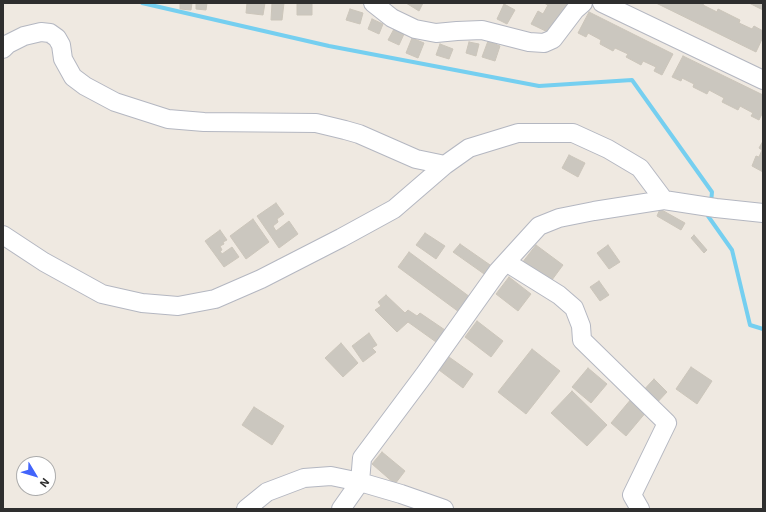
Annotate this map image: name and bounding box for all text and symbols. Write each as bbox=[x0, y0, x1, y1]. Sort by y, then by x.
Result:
north arrow bbox=[16, 456, 56, 496]
text: N bbox=[37, 476, 53, 490]

